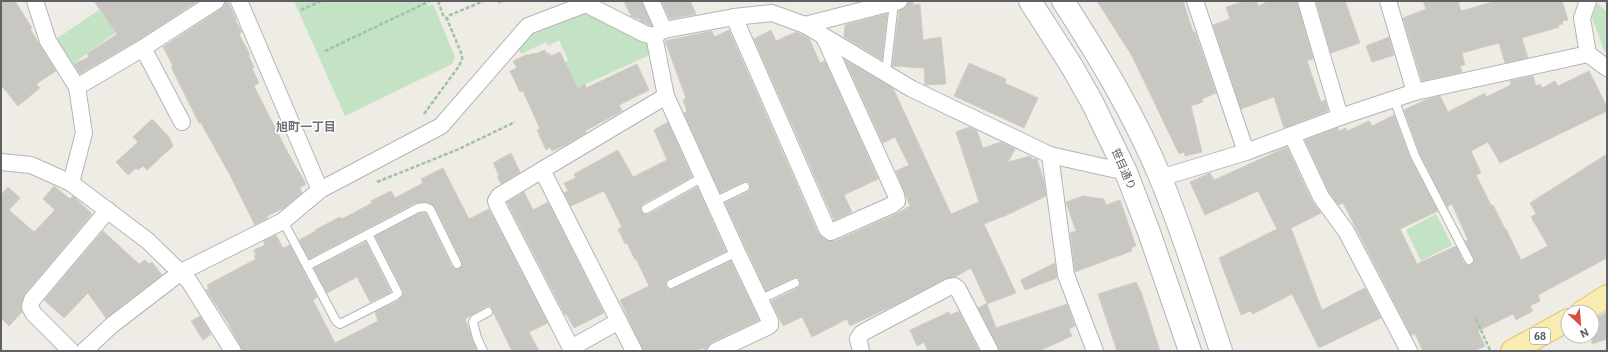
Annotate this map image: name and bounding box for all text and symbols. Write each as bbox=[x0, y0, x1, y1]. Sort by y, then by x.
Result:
district label: 旭町一丁目 bbox=[276, 119, 336, 134]
street label: 笹目通り bbox=[1109, 146, 1139, 192]
north arrow bbox=[1560, 304, 1600, 344]
text: N bbox=[1578, 325, 1591, 341]
road number: 68 bbox=[1530, 328, 1550, 344]

